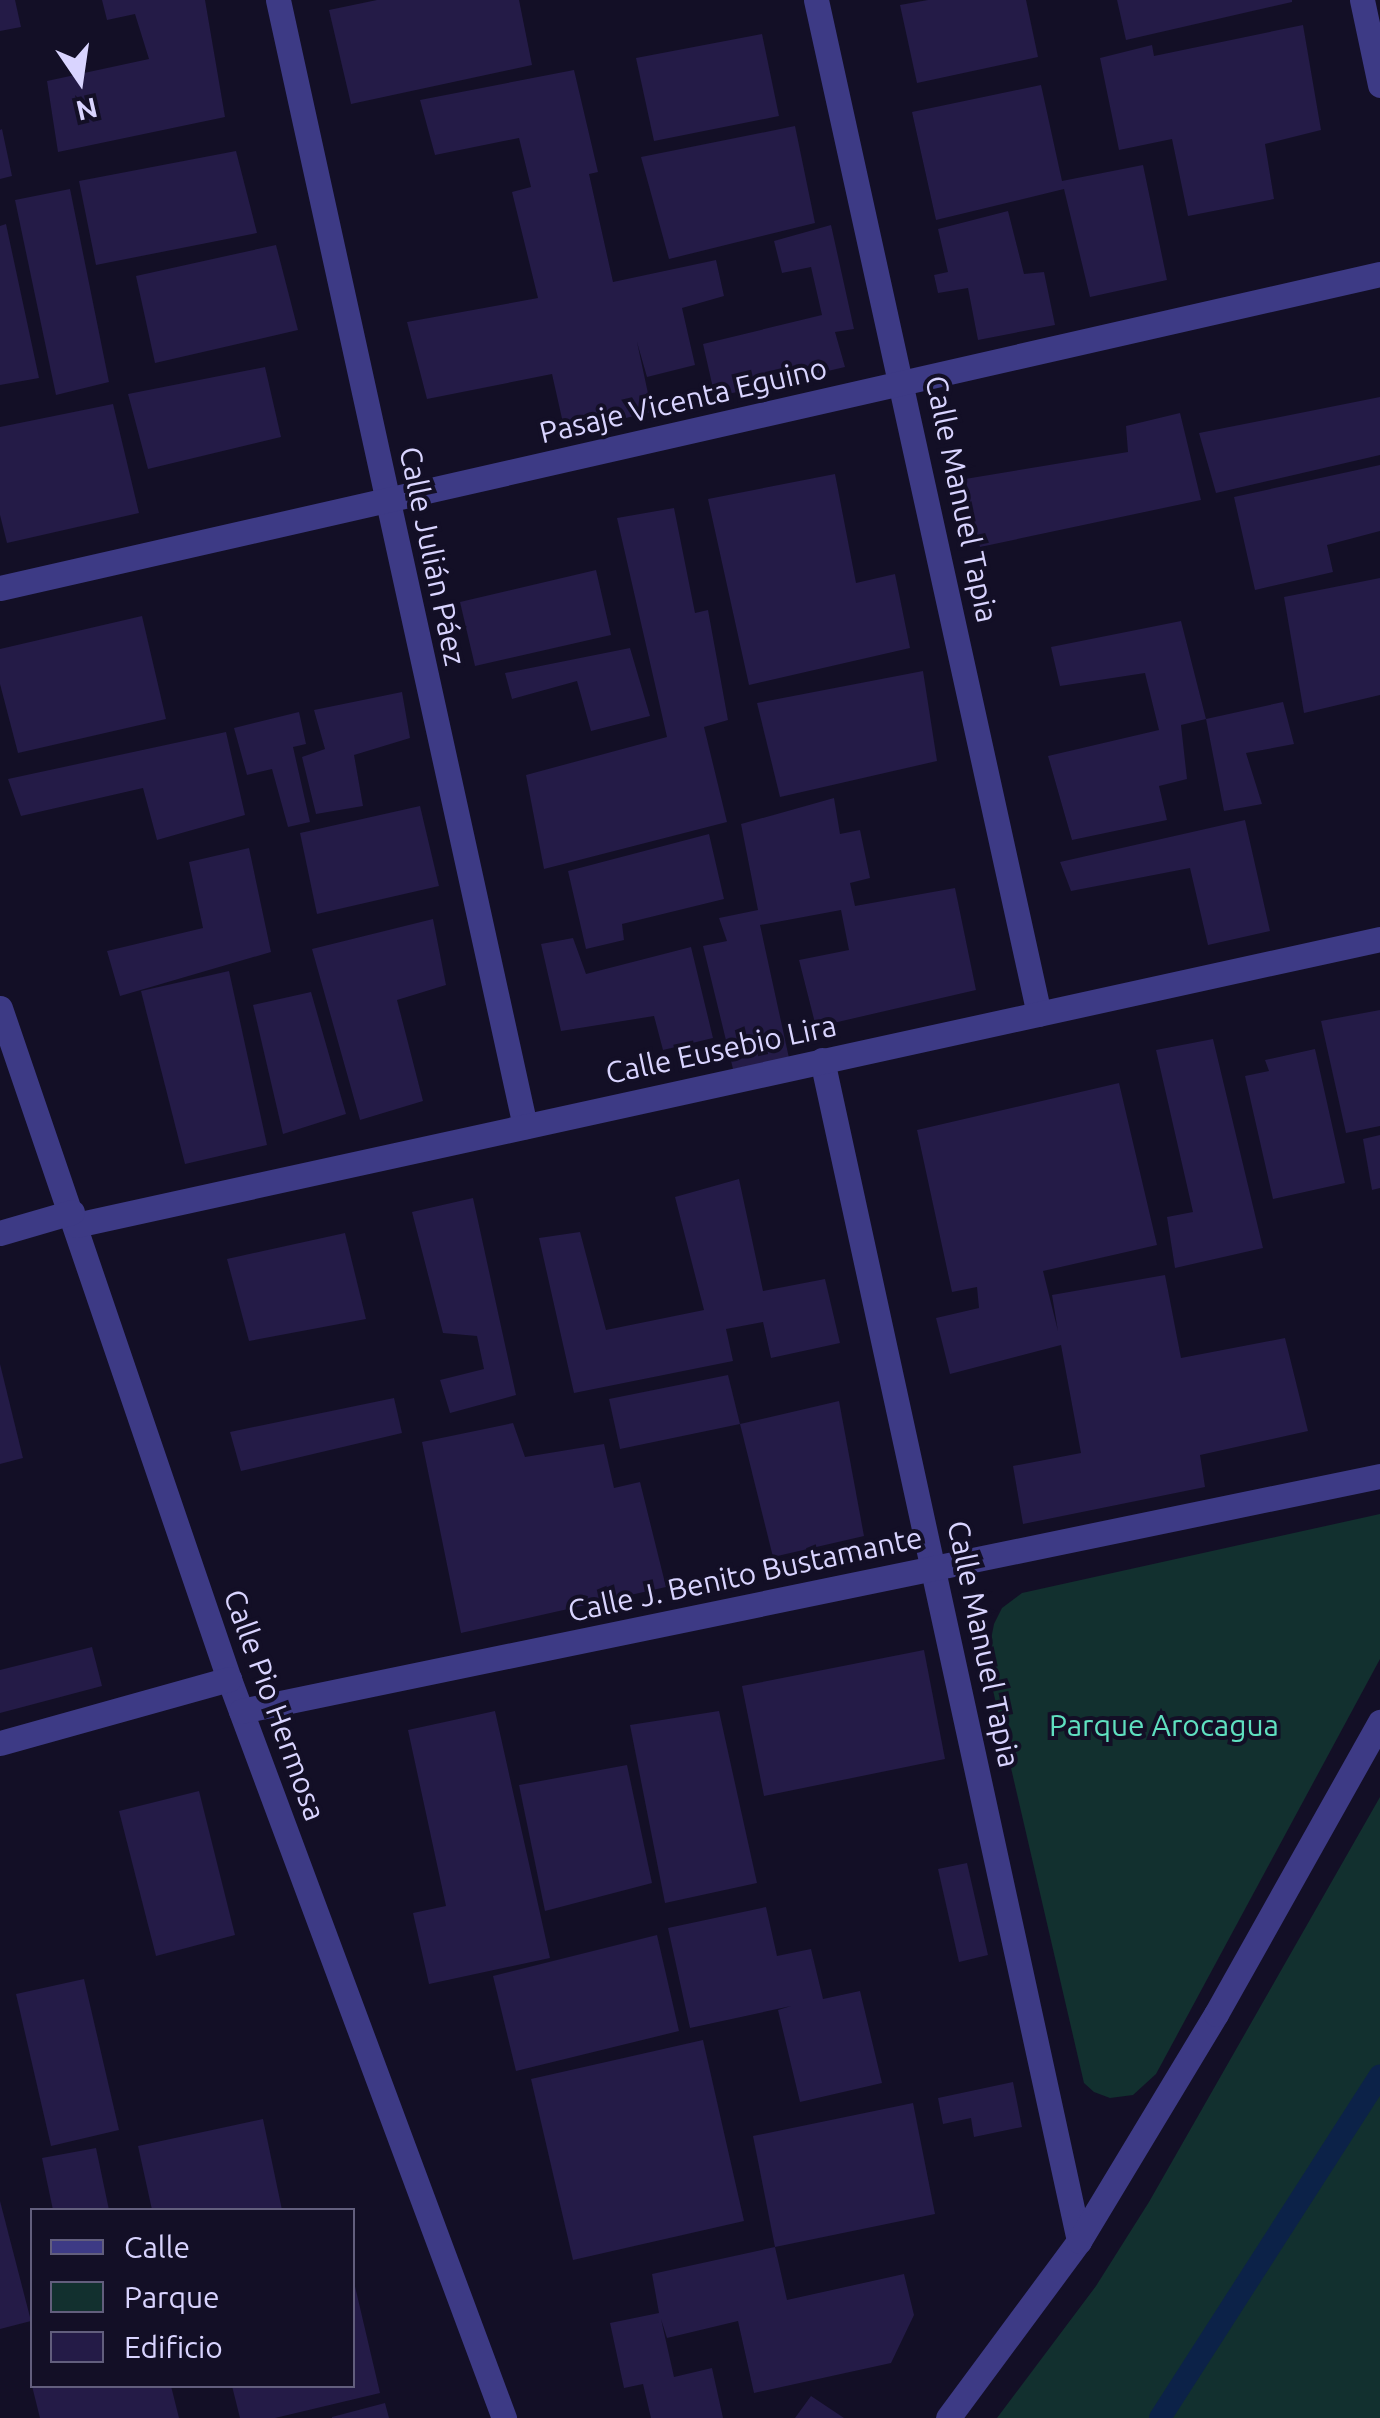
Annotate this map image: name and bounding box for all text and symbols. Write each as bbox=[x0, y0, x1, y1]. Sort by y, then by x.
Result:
north arrow bbox=[30, 30, 130, 130]
text: N bbox=[73, 92, 101, 127]
street label: Pasaje Vicenta Eguino bbox=[536, 349, 830, 451]
street label: Calle Manuel Tapia bbox=[918, 372, 1006, 626]
street label: Calle Julián Páez bbox=[392, 443, 474, 669]
street label: Calle Eusebio Lira bbox=[602, 1007, 840, 1091]
street label: Calle Manuel Tapia bbox=[940, 1517, 1028, 1771]
street label: Calle J. Benito Bustamante bbox=[565, 1519, 925, 1629]
street label: Calle Pio Hermosa bbox=[216, 1585, 334, 1825]
park label: Parque Arocagua bbox=[1049, 1707, 1279, 1743]
legend bbox=[30, 2208, 355, 2388]
text: Calle bbox=[124, 2230, 190, 2264]
text: Parque bbox=[124, 2280, 220, 2314]
text: Edificio bbox=[124, 2330, 223, 2364]

